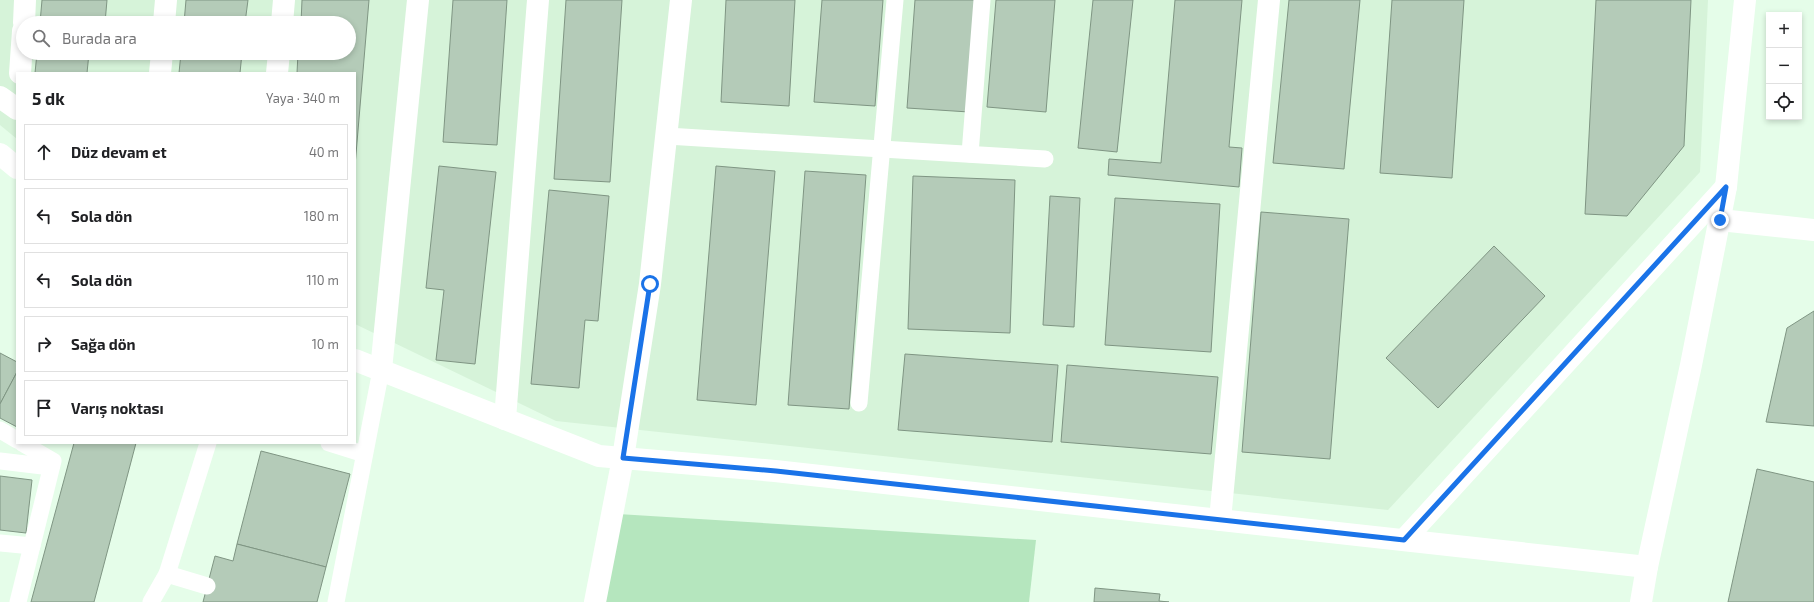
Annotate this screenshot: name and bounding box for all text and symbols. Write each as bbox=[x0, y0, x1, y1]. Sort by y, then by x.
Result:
map controls bbox=[1766, 12, 1802, 120]
button: + bbox=[1766, 12, 1802, 48]
search box bbox=[16, 16, 356, 60]
icon: search bbox=[30, 27, 52, 49]
text: Burada ara bbox=[62, 29, 137, 47]
button: − bbox=[1766, 48, 1802, 84]
button: locate bbox=[1766, 84, 1802, 120]
text: 5 dk bbox=[32, 88, 65, 108]
text: Yaya · 340 m bbox=[266, 90, 340, 106]
icon: ahead bbox=[33, 141, 55, 163]
text: Düz devam et bbox=[71, 143, 167, 161]
text: 40 m bbox=[309, 144, 339, 160]
icon: left bbox=[33, 205, 55, 227]
text: Sola dön bbox=[71, 207, 132, 225]
text: 180 m bbox=[304, 208, 339, 224]
route end bbox=[1711, 211, 1729, 229]
icon: left bbox=[33, 269, 55, 291]
text: Sola dön bbox=[71, 271, 132, 289]
text: 110 m bbox=[307, 272, 339, 288]
route start bbox=[641, 275, 659, 293]
icon: right bbox=[33, 333, 55, 355]
text: Sağa dön bbox=[71, 335, 136, 353]
text: 10 m bbox=[312, 336, 339, 352]
icon: arrive bbox=[33, 397, 55, 419]
text: Varış noktası bbox=[71, 399, 164, 417]

